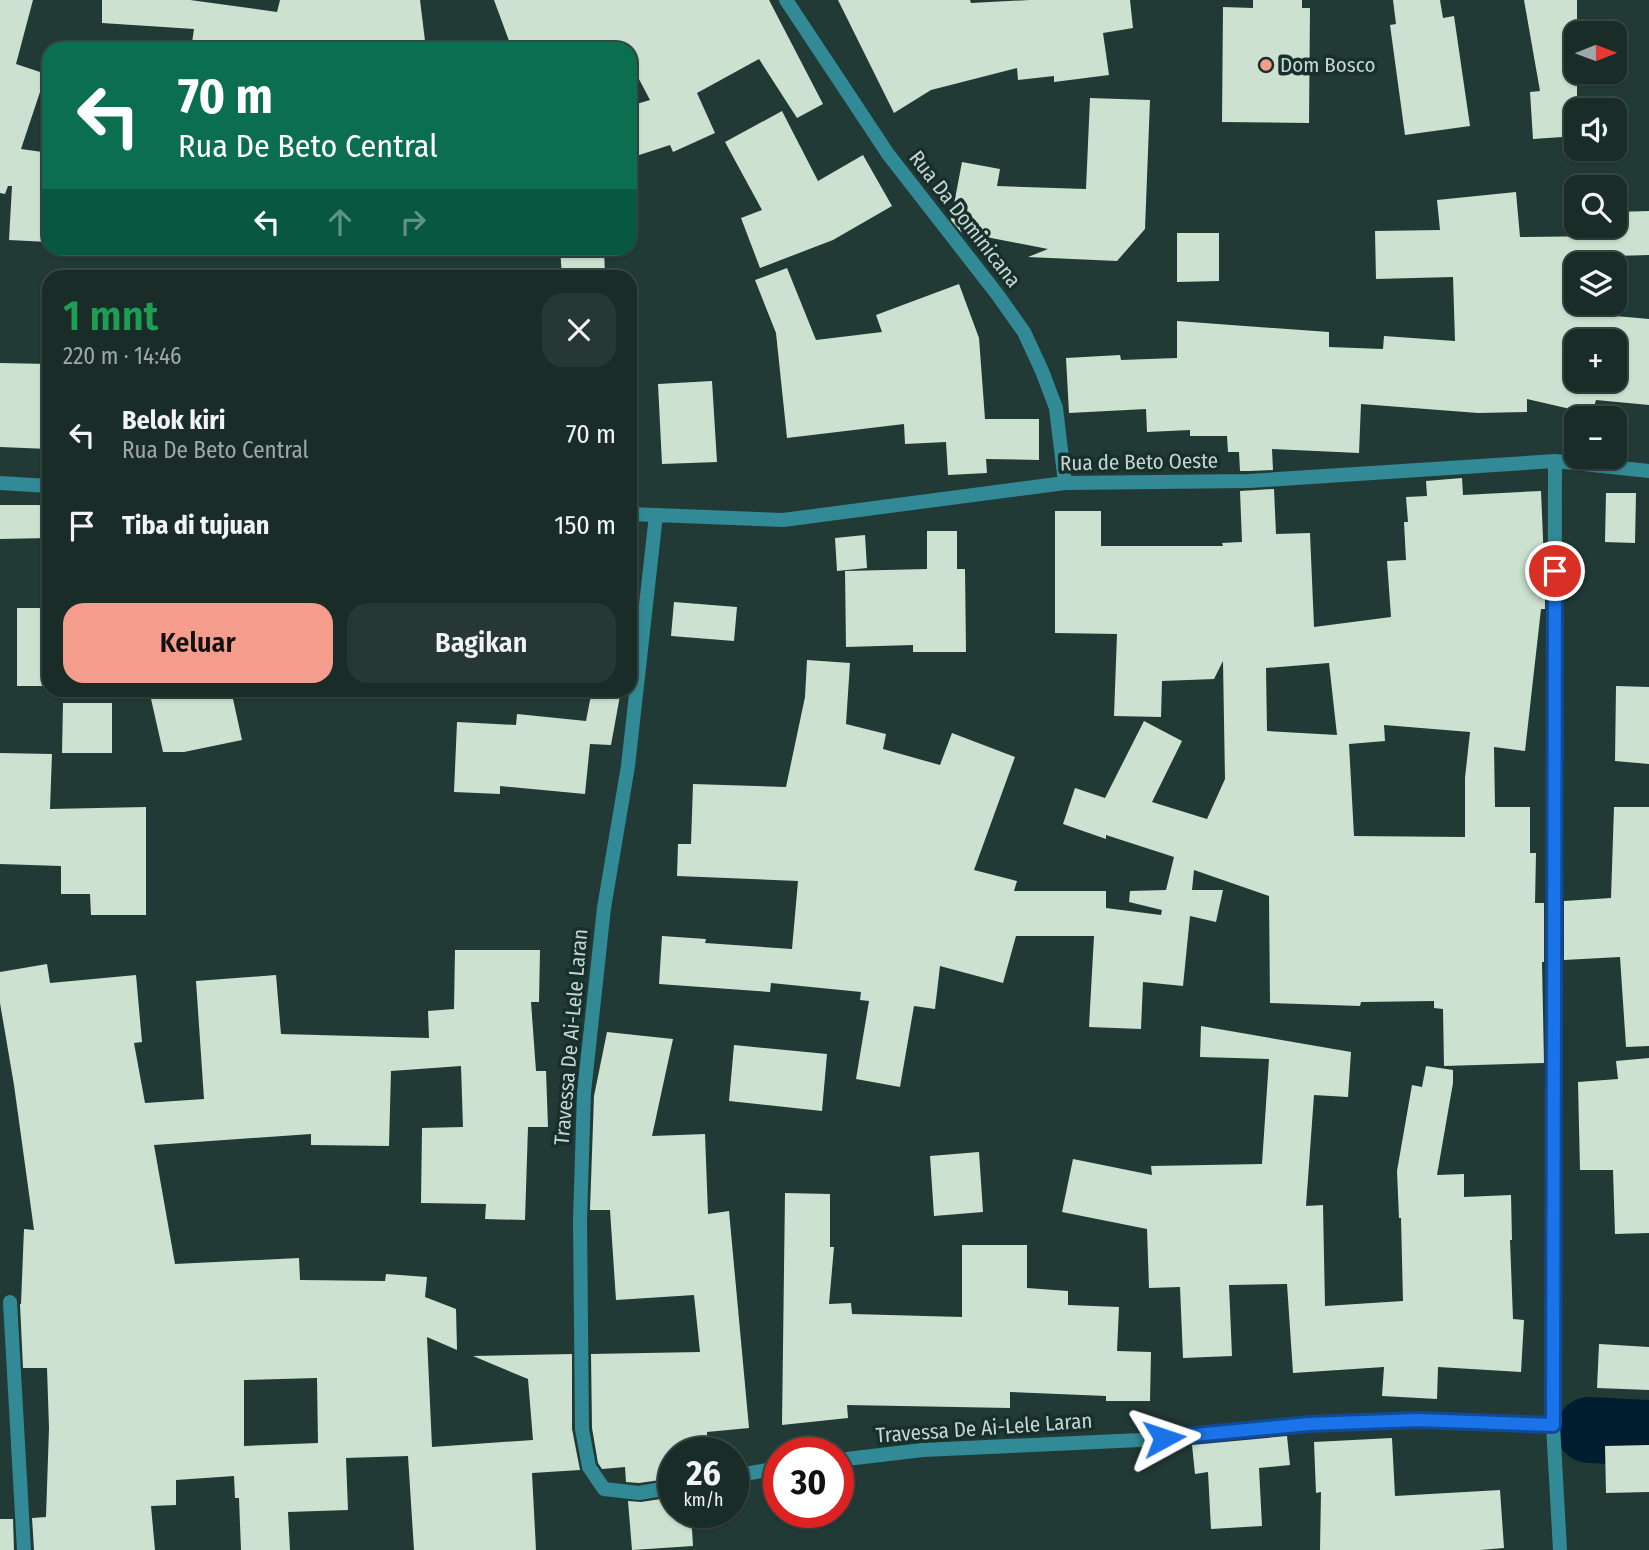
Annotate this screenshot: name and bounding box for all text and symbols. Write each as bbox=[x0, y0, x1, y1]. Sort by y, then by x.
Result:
north arrow bbox=[1564, 21, 1628, 84]
map controls bbox=[1564, 21, 1627, 469]
place label: Dom Bosco bbox=[1280, 52, 1375, 78]
marker: Dom Bosco bbox=[1258, 57, 1274, 73]
text: 70 m bbox=[178, 67, 273, 126]
icon: left bbox=[63, 70, 154, 161]
button: sound bbox=[1564, 98, 1627, 161]
text: Rua De Beto Central bbox=[178, 127, 438, 165]
street label: Rua Da Dominicana bbox=[904, 145, 1026, 293]
button: search bbox=[1564, 175, 1627, 238]
icon: left bbox=[248, 203, 286, 241]
icon: ahead bbox=[321, 203, 359, 241]
icon: right bbox=[394, 203, 432, 241]
button: layers bbox=[1564, 252, 1627, 315]
text: 1 mnt bbox=[63, 291, 158, 341]
button: close bbox=[542, 293, 616, 367]
button: + bbox=[1564, 329, 1627, 392]
text: 220 m · 14:46 bbox=[63, 342, 181, 370]
text: Belok kiri bbox=[122, 405, 225, 436]
button: − bbox=[1564, 406, 1627, 469]
icon: left bbox=[63, 416, 101, 454]
text: 70 m bbox=[566, 419, 616, 450]
text: Rua De Beto Central bbox=[122, 436, 309, 464]
street label: Rua de Beto Oeste bbox=[1060, 448, 1218, 476]
icon: arrive bbox=[63, 507, 101, 545]
text: Tiba di tujuan bbox=[122, 510, 269, 541]
text: 150 m bbox=[554, 510, 616, 541]
pin bbox=[1525, 541, 1585, 601]
icon: arrive bbox=[1536, 552, 1574, 590]
button: Keluar bbox=[63, 603, 333, 683]
button: Bagikan bbox=[347, 603, 616, 683]
street label: Travessa De Ai-Lele Laran bbox=[549, 928, 593, 1146]
position arrow bbox=[1127, 1401, 1201, 1475]
street label: Travessa De Ai-Lele Laran bbox=[875, 1407, 1093, 1449]
speed limit sign: 30 bbox=[763, 1437, 854, 1528]
text: 26 bbox=[686, 1452, 721, 1494]
text: km/h bbox=[683, 1489, 724, 1511]

